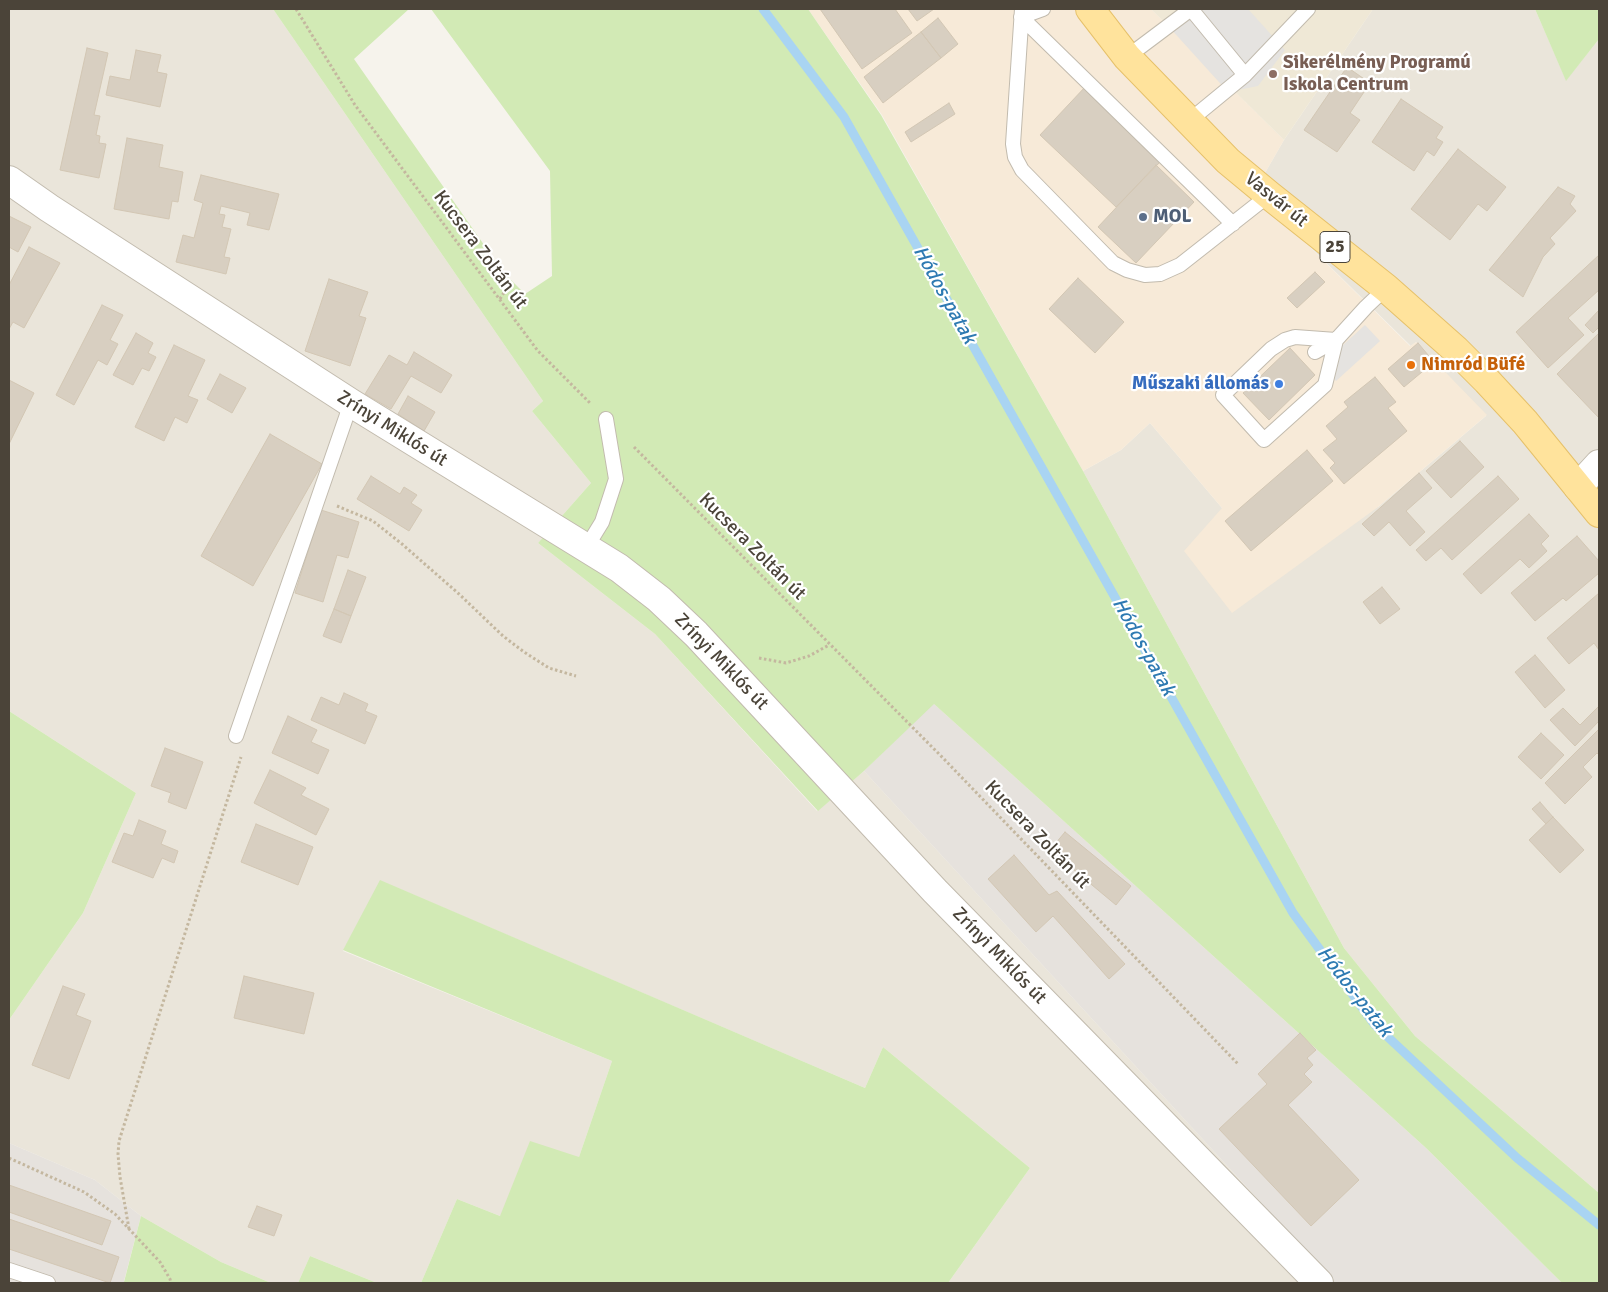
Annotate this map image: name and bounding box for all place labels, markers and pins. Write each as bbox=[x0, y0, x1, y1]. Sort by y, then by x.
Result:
place label: Sikerélmény Programú Iskola Centrum bbox=[1283, 52, 1471, 96]
marker: Sikerélmény Programú Iskola Centrum bbox=[1267, 68, 1279, 80]
place label: MOL bbox=[1153, 206, 1191, 228]
marker: MOL bbox=[1137, 211, 1149, 223]
place label: Nimród Büfé bbox=[1421, 354, 1525, 376]
marker: Nimród Büfé bbox=[1405, 359, 1417, 371]
place label: Műszaki állomás bbox=[1132, 373, 1269, 395]
marker: Műszaki állomás bbox=[1273, 378, 1285, 390]

